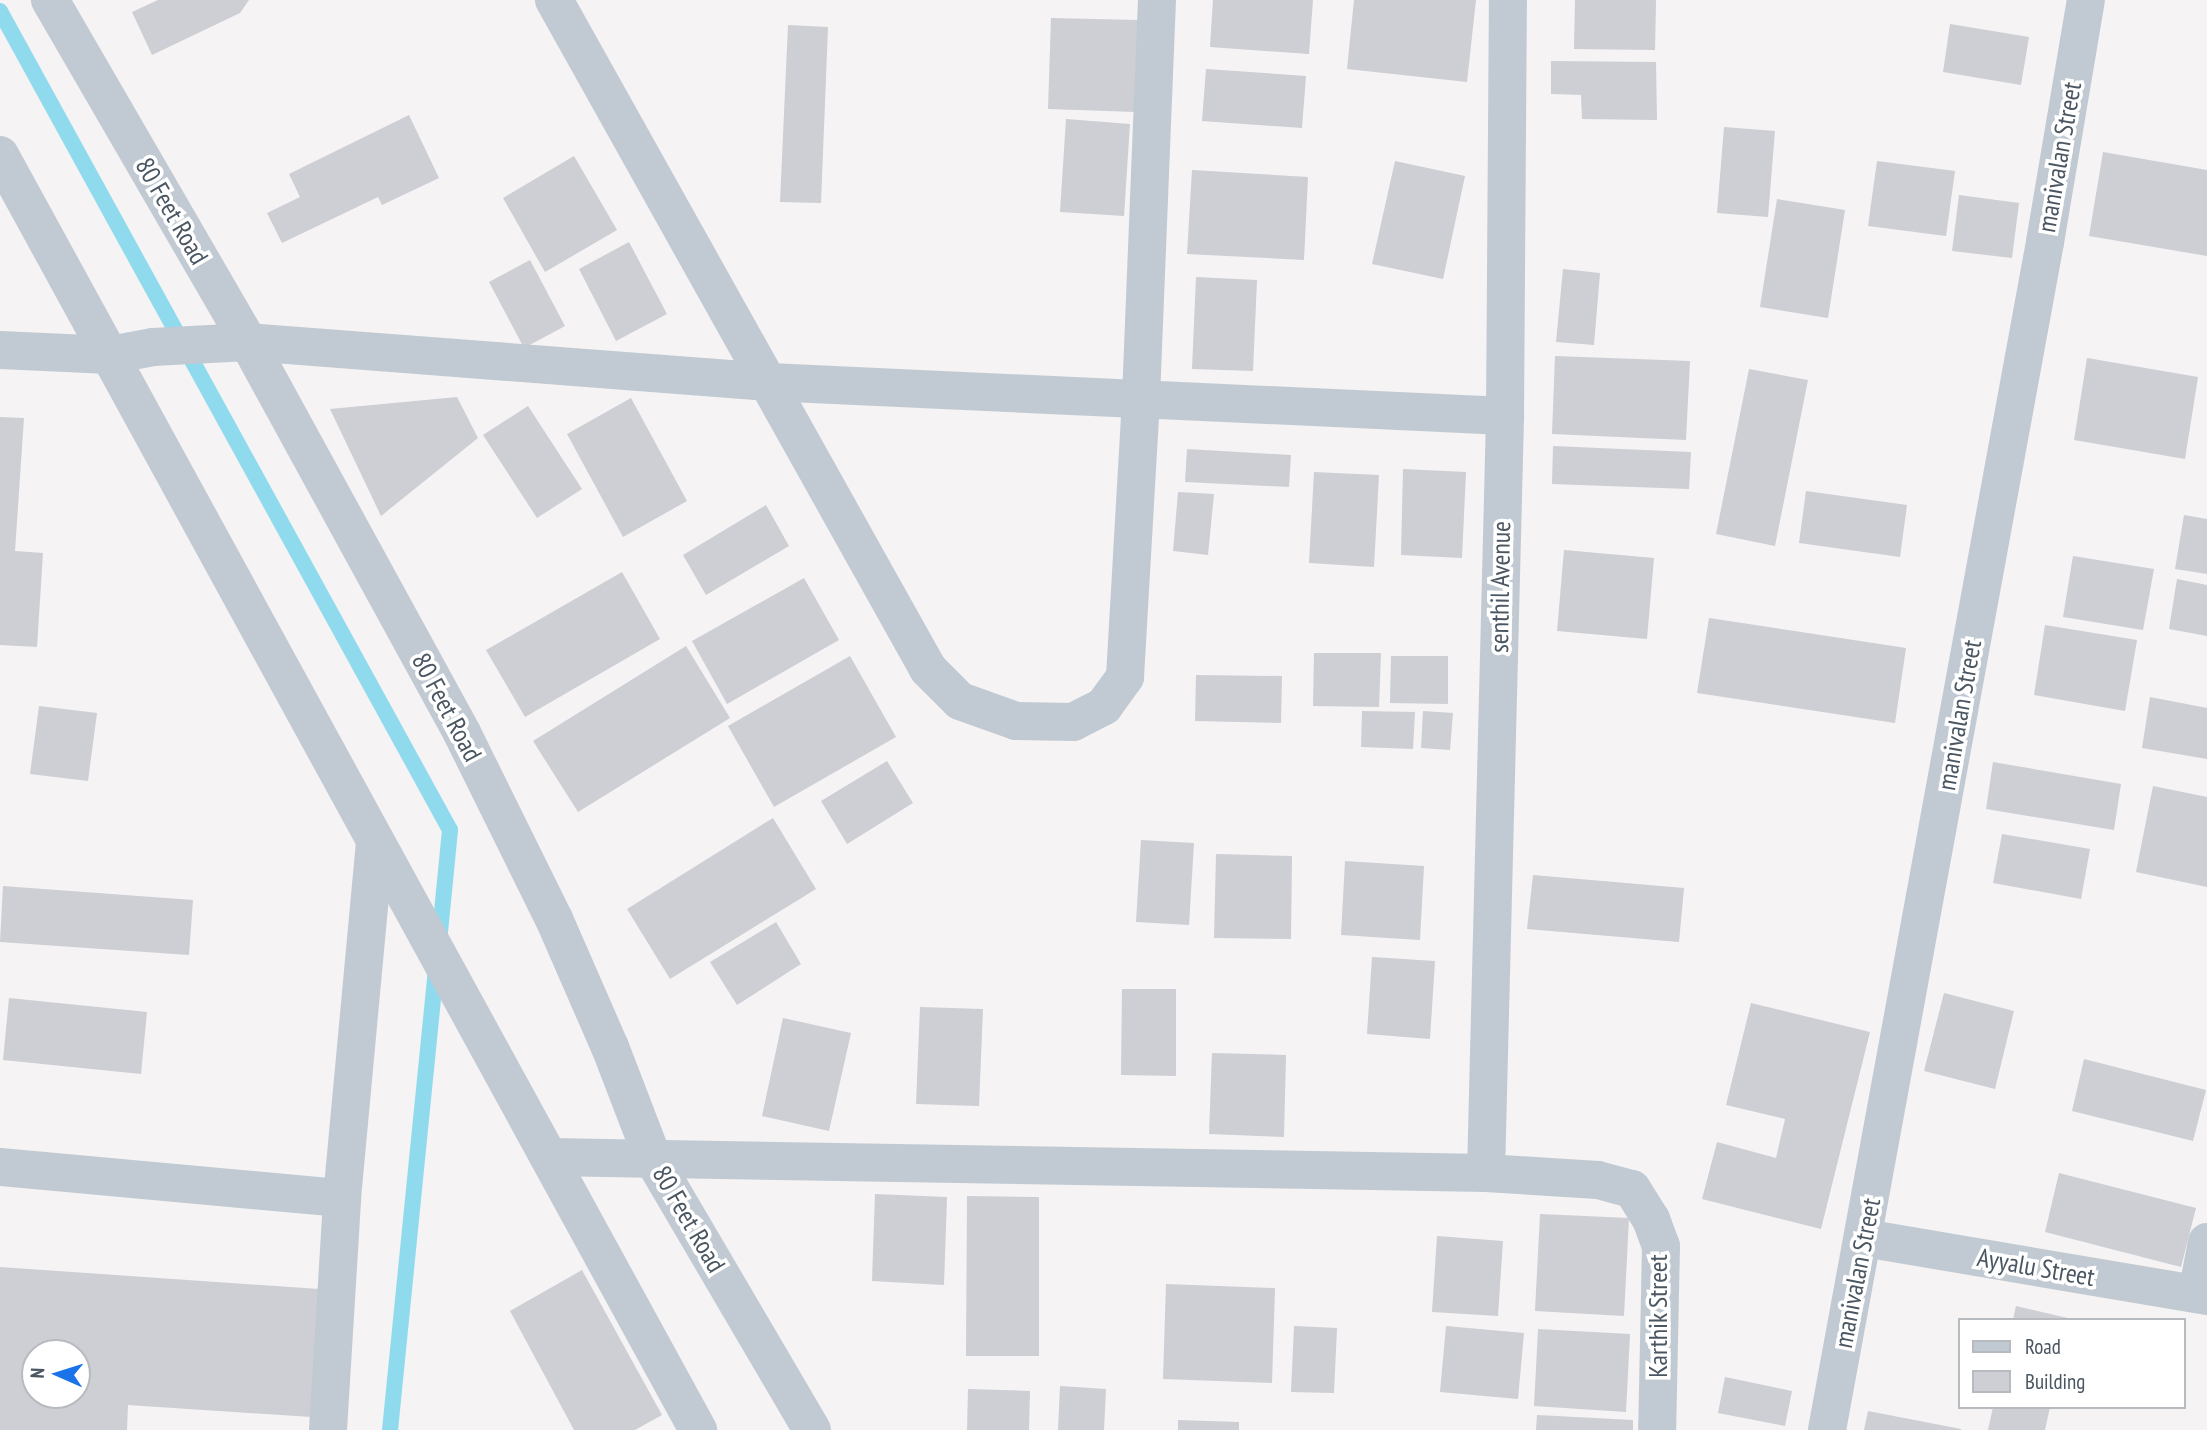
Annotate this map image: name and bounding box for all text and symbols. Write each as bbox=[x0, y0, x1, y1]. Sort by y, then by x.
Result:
street label: manivalan Street bbox=[2030, 79, 2088, 235]
street label: 80 Feet Road bbox=[129, 152, 215, 270]
street label: senthil Avenue bbox=[1483, 520, 1517, 654]
street label: manivalan Street bbox=[1930, 637, 1988, 793]
street label: 80 Feet Road bbox=[406, 648, 488, 766]
street label: 80 Feet Road bbox=[646, 1160, 732, 1278]
street label: manivalan Street bbox=[1827, 1195, 1887, 1351]
street label: Ayyalu Street bbox=[1975, 1241, 2097, 1293]
street label: Karthik Street bbox=[1642, 1254, 1674, 1378]
legend bbox=[1958, 1318, 2186, 1409]
text: Road bbox=[2025, 1333, 2061, 1360]
north arrow bbox=[21, 1339, 91, 1409]
text: N bbox=[25, 1367, 49, 1379]
text: Building bbox=[2025, 1368, 2085, 1395]

